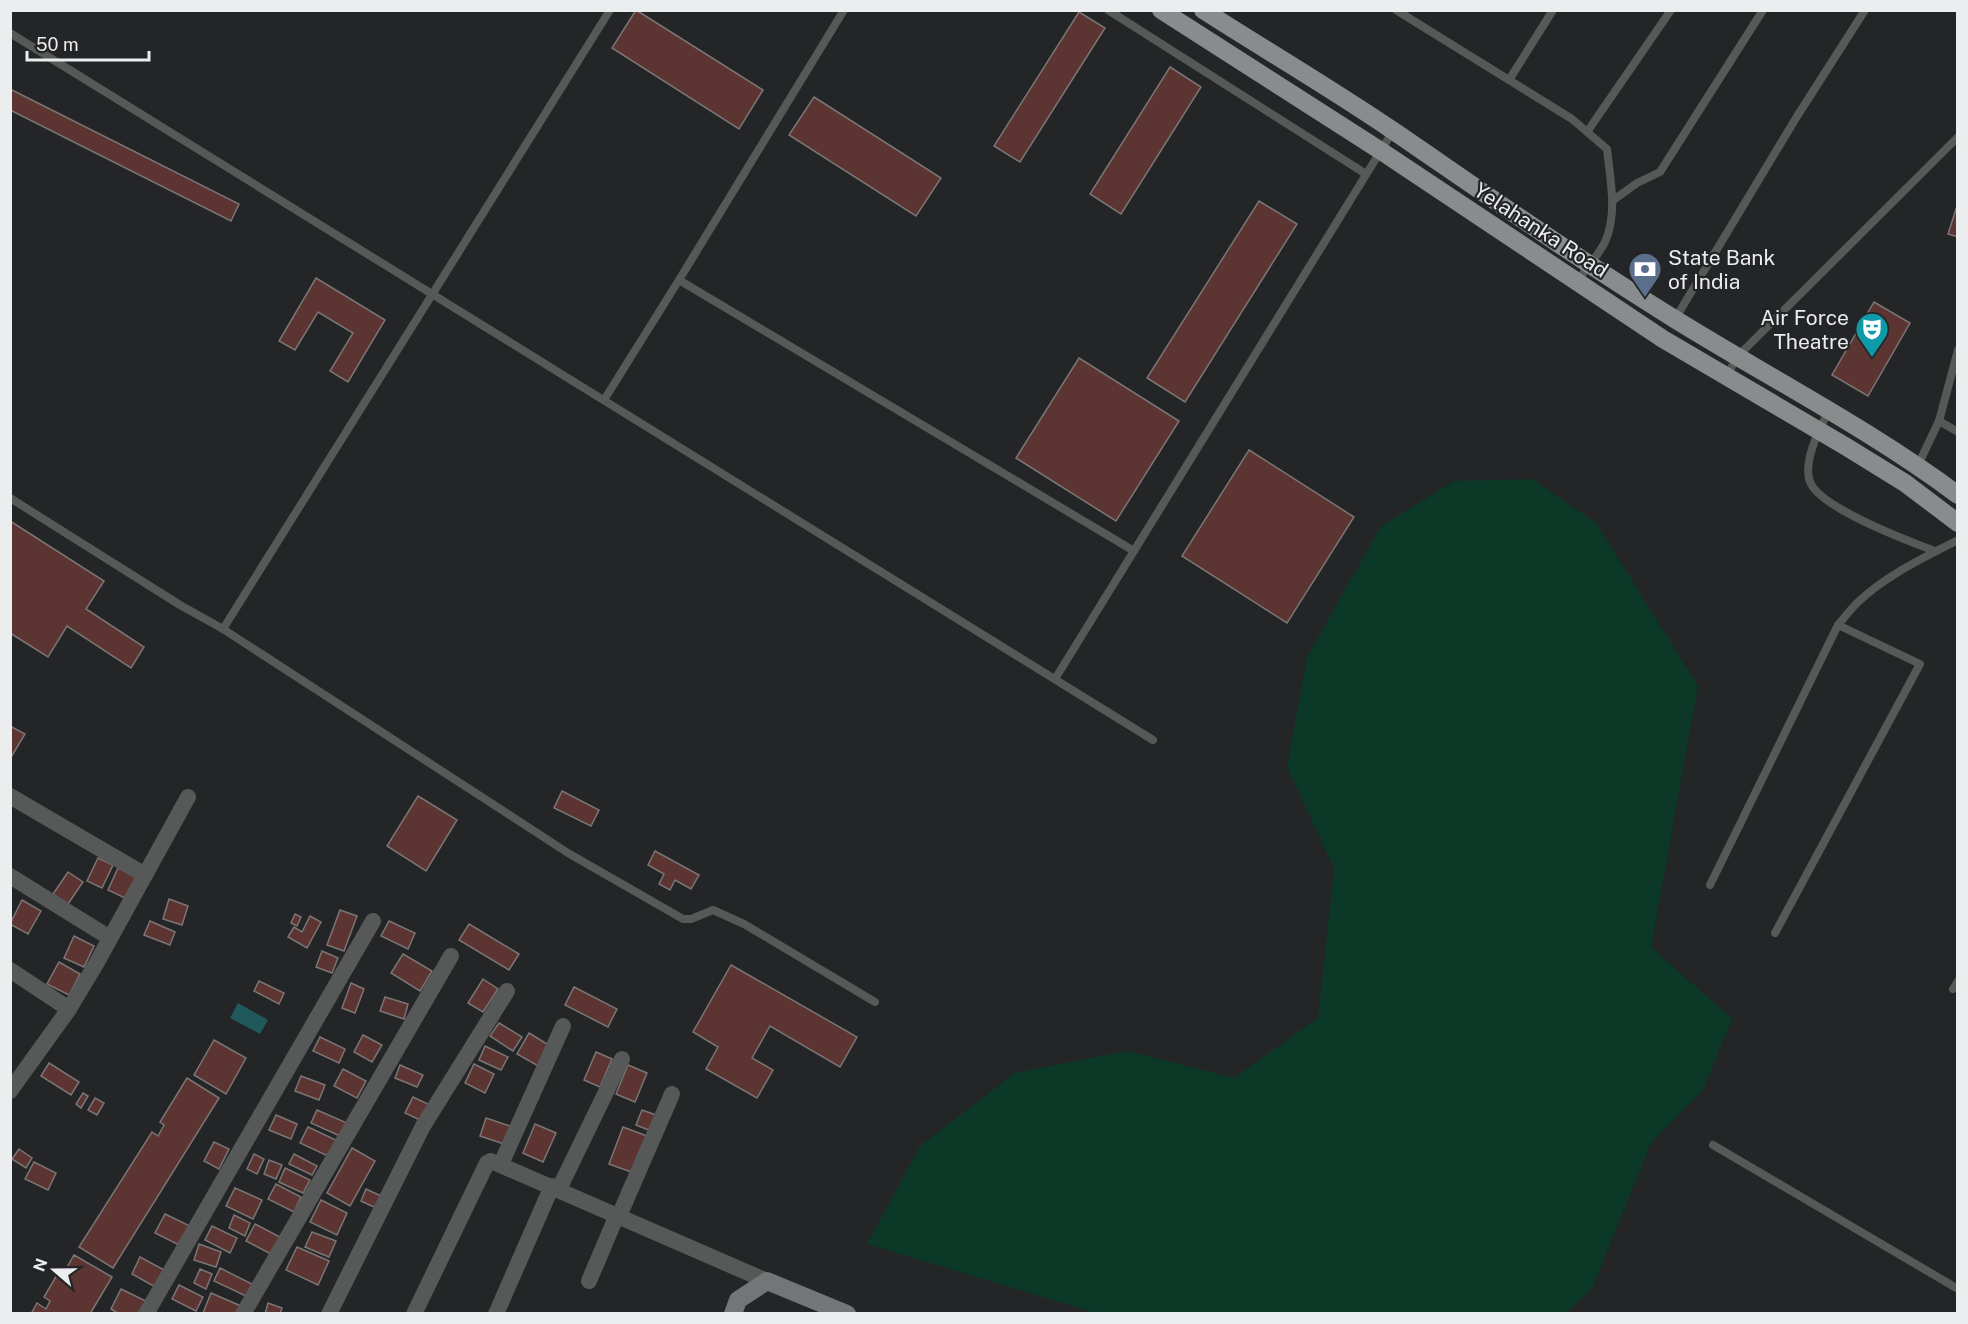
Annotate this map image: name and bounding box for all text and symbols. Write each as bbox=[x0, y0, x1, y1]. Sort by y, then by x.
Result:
scale bar bbox=[27, 24, 148, 62]
text: 50 m bbox=[36, 34, 79, 55]
street label: Yelahanka Road bbox=[1469, 177, 1613, 283]
place label: State Bank of India bbox=[1668, 245, 1775, 294]
bank icon: State Bank of India bbox=[1627, 251, 1663, 298]
place label: Air Force Theatre bbox=[1760, 305, 1849, 354]
theatre icon: Air Force Theatre bbox=[1854, 311, 1890, 358]
north arrow bbox=[24, 1240, 84, 1300]
text: N bbox=[29, 1256, 51, 1274]

